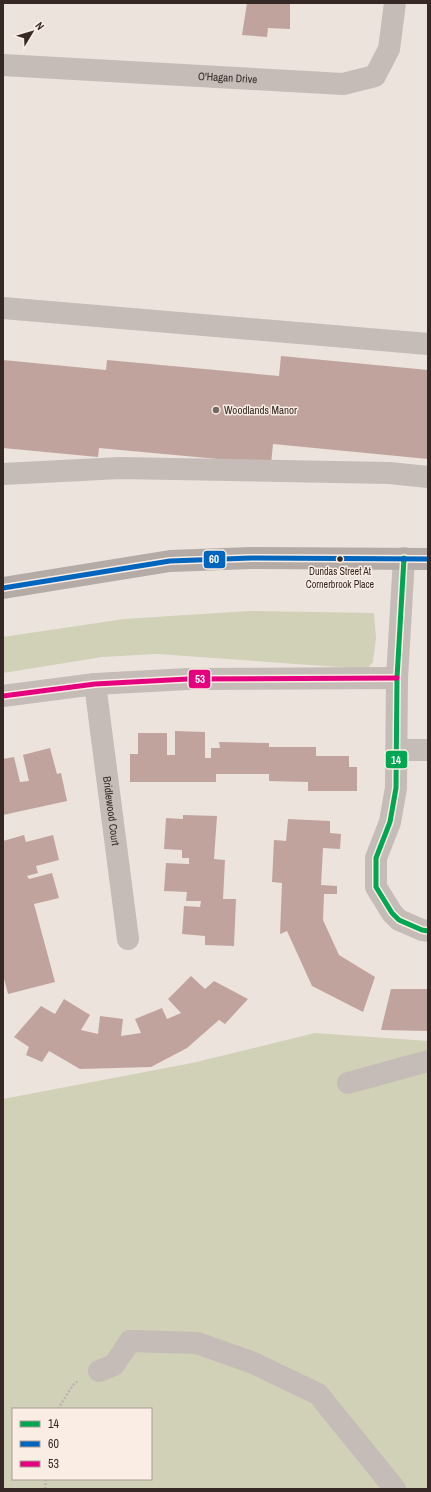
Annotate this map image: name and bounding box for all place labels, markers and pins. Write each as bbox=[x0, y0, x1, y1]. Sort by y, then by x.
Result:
place label: Woodlands Manor bbox=[224, 403, 297, 417]
marker: Woodlands Manor bbox=[211, 405, 221, 415]
marker: Dundas Street At Cornerbrook Place bbox=[335, 554, 345, 564]
place label: Dundas Street At Cornerbrook Place bbox=[306, 565, 375, 591]

